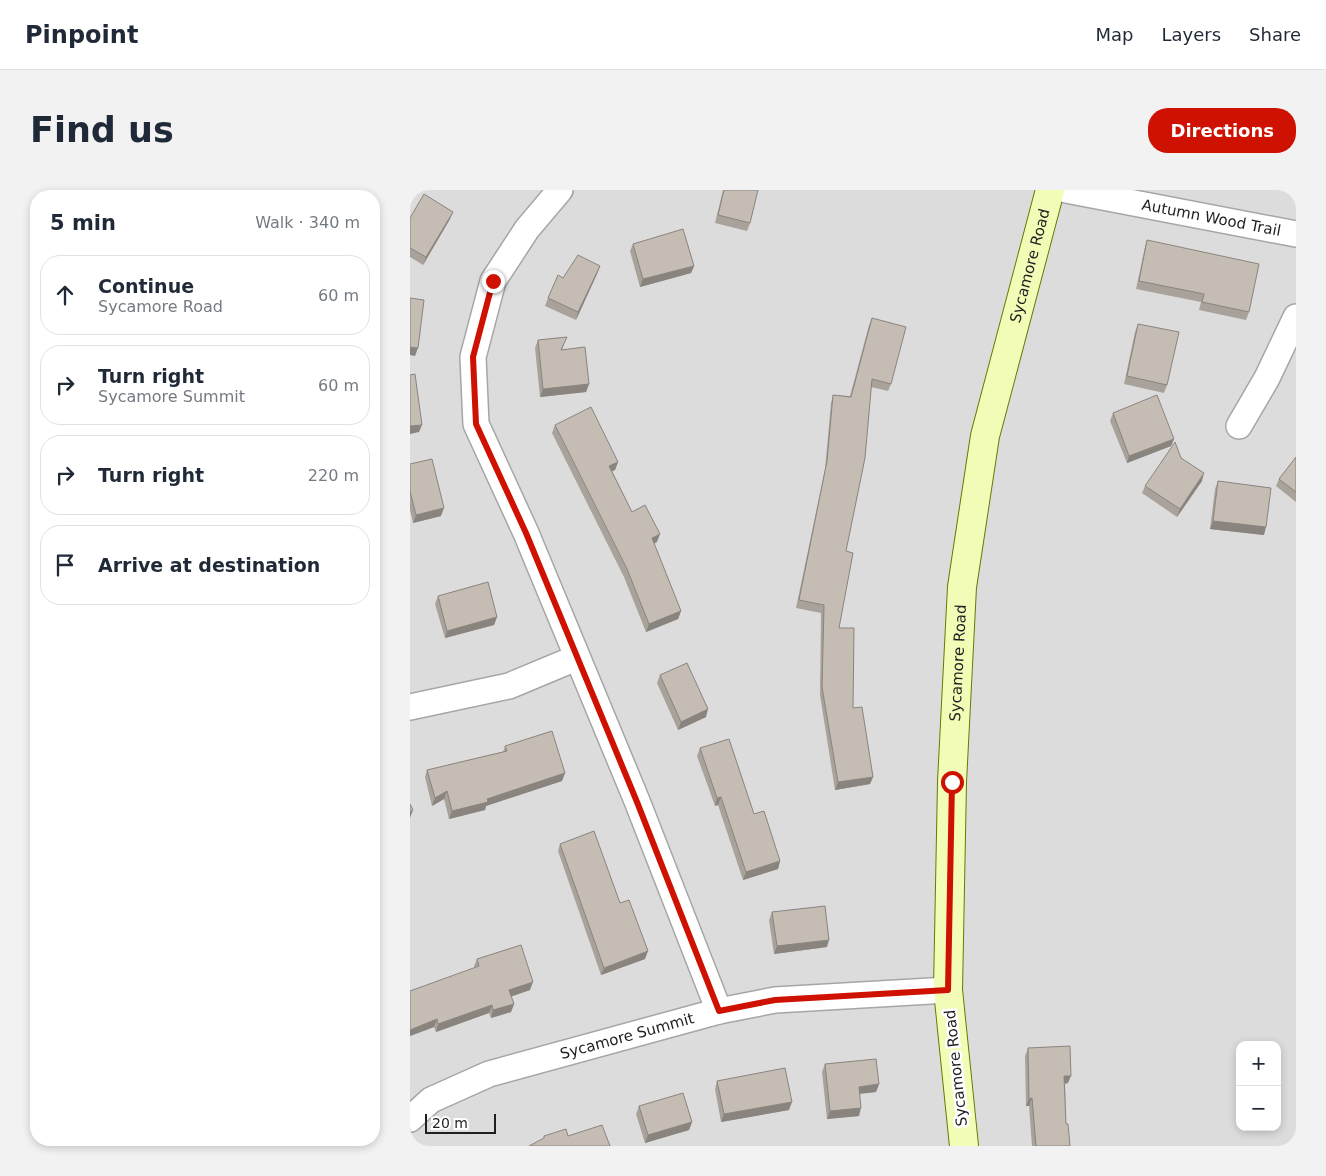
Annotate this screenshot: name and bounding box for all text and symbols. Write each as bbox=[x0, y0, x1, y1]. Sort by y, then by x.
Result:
text: Pinpoint bbox=[25, 21, 138, 49]
text: Map bbox=[1095, 24, 1133, 45]
text: Layers bbox=[1161, 24, 1221, 45]
text: Share bbox=[1249, 24, 1301, 45]
button: Directions bbox=[1148, 108, 1296, 153]
text: Find us bbox=[30, 110, 174, 150]
street label: Autumn Wood Trail bbox=[1140, 196, 1283, 240]
street label: Sycamore Road bbox=[1006, 207, 1054, 325]
text: 5 min bbox=[50, 211, 116, 235]
text: Walk · 340 m bbox=[255, 213, 360, 232]
route end bbox=[482, 270, 505, 293]
text: Continue bbox=[98, 275, 194, 297]
icon: ahead bbox=[51, 281, 79, 309]
text: 60 m bbox=[318, 286, 359, 305]
text: Sycamore Road bbox=[98, 297, 223, 316]
text: Turn right bbox=[98, 365, 204, 387]
icon: right bbox=[51, 371, 79, 399]
text: 60 m bbox=[318, 376, 359, 395]
text: Sycamore Summit bbox=[98, 387, 245, 406]
icon: right bbox=[51, 461, 79, 489]
text: Turn right bbox=[98, 464, 204, 486]
text: 220 m bbox=[308, 466, 359, 485]
icon: arrive bbox=[51, 551, 79, 579]
text: Arrive at destination bbox=[98, 554, 320, 576]
street label: Sycamore Road bbox=[946, 604, 970, 722]
route start bbox=[941, 771, 964, 794]
street label: Sycamore Summit bbox=[558, 1009, 696, 1063]
street label: Sycamore Road bbox=[941, 1009, 971, 1127]
map controls bbox=[1236, 1041, 1281, 1131]
button: + bbox=[1236, 1041, 1281, 1086]
button: − bbox=[1236, 1086, 1281, 1131]
scale bar bbox=[425, 1111, 496, 1134]
text: 20 m bbox=[432, 1115, 468, 1131]

